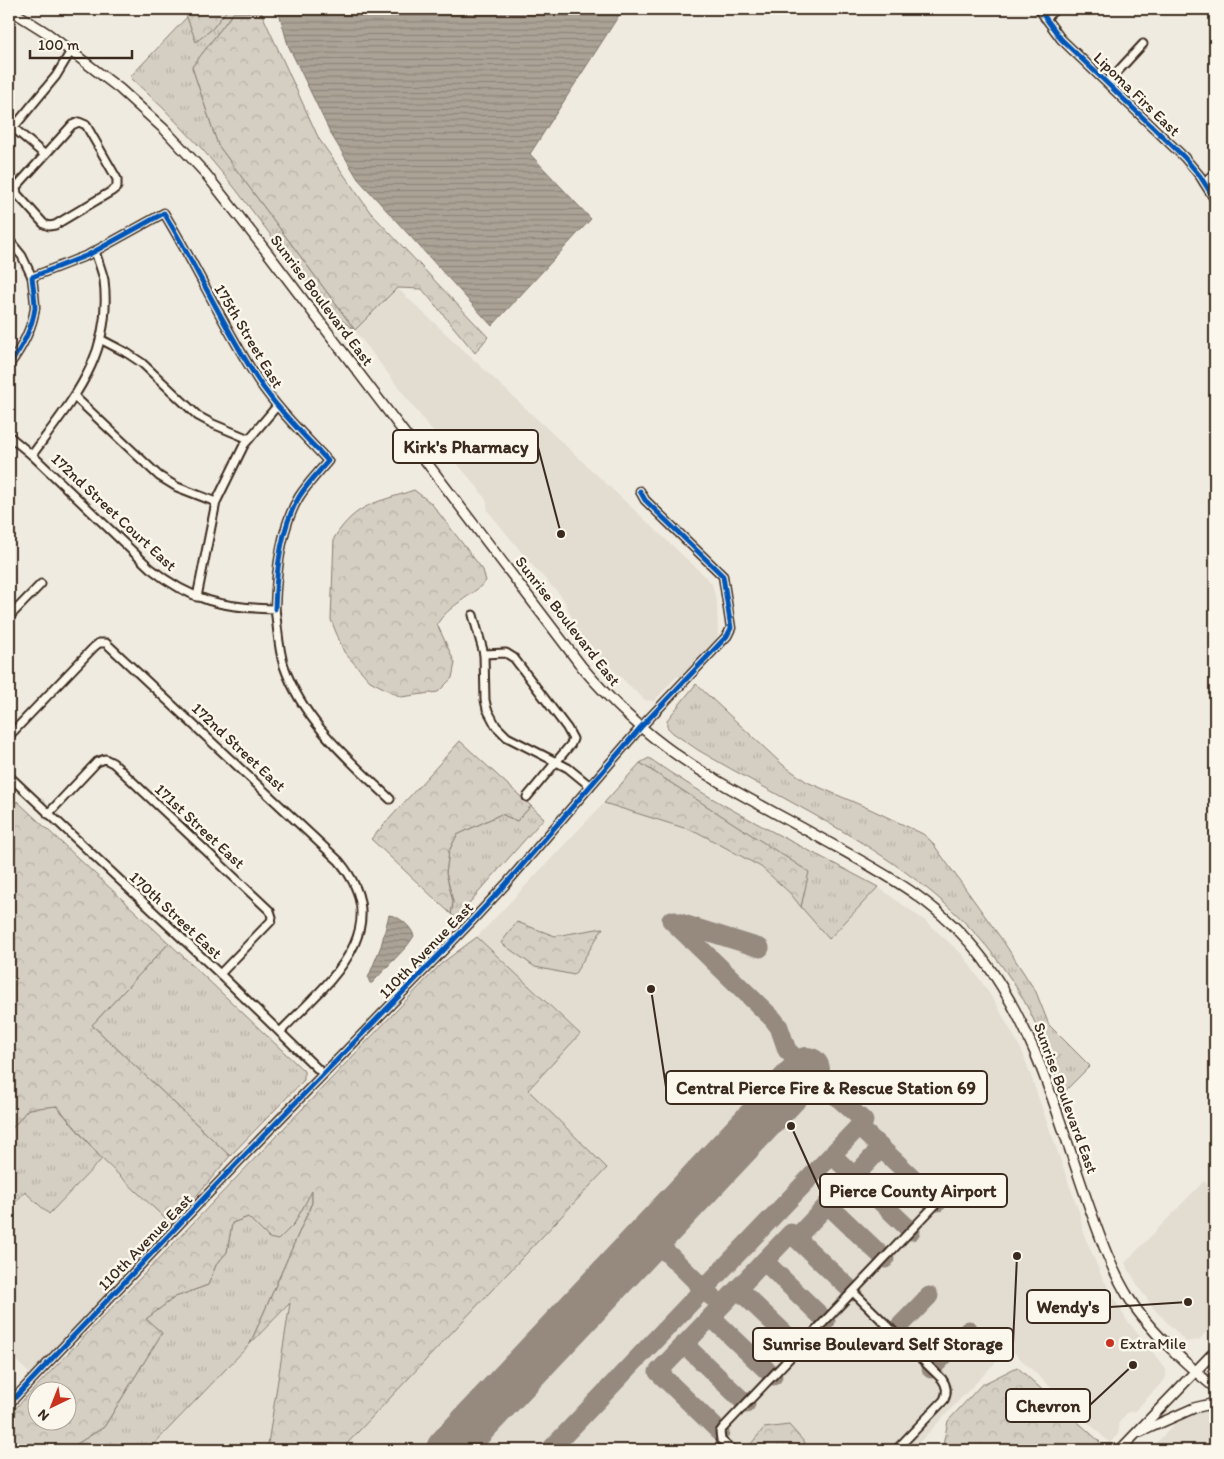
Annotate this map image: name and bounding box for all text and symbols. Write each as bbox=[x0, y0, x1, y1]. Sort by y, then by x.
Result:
scale bar bbox=[30, 28, 132, 60]
text: 100 m bbox=[38, 36, 80, 54]
street label: Lipoma Firs East bbox=[1090, 48, 1184, 140]
street label: Sunrise Boulevard East bbox=[266, 231, 378, 369]
street label: 175th Street East bbox=[210, 280, 288, 392]
callout: Kirk's Pharmacy bbox=[393, 430, 538, 463]
text: Kirk's Pharmacy bbox=[404, 436, 529, 458]
street label: 172nd Street Court East bbox=[47, 449, 181, 575]
street label: Sunrise Boulevard East bbox=[511, 552, 625, 690]
street label: 172nd Street East bbox=[188, 699, 290, 795]
street label: 171st Street East bbox=[151, 779, 249, 873]
street label: 170th Street East bbox=[126, 867, 226, 963]
street label: 110th Avenue East bbox=[375, 898, 477, 1002]
street label: Sunrise Boulevard East bbox=[1030, 1020, 1102, 1176]
callout: Central Pierce Fire & Rescue Station 69 bbox=[666, 1071, 987, 1104]
text: Central Pierce Fire & Rescue Station 69 bbox=[676, 1077, 976, 1099]
callout: Pierce County Airport bbox=[820, 1174, 1007, 1207]
text: Pierce County Airport bbox=[829, 1180, 997, 1202]
street label: 110th Avenue East bbox=[94, 1190, 196, 1294]
callout: Wendy's bbox=[1027, 1290, 1110, 1323]
text: Wendy's bbox=[1036, 1296, 1100, 1318]
callout: Sunrise Boulevard Self Storage bbox=[753, 1328, 1013, 1361]
text: Sunrise Boulevard Self Storage bbox=[763, 1333, 1004, 1355]
place label: ExtraMile bbox=[1120, 1334, 1186, 1353]
marker: ExtraMile bbox=[1104, 1337, 1116, 1349]
north arrow bbox=[28, 1382, 78, 1432]
callout: Chevron bbox=[1006, 1389, 1090, 1422]
text: Chevron bbox=[1016, 1395, 1081, 1417]
text: N bbox=[34, 1406, 53, 1425]

